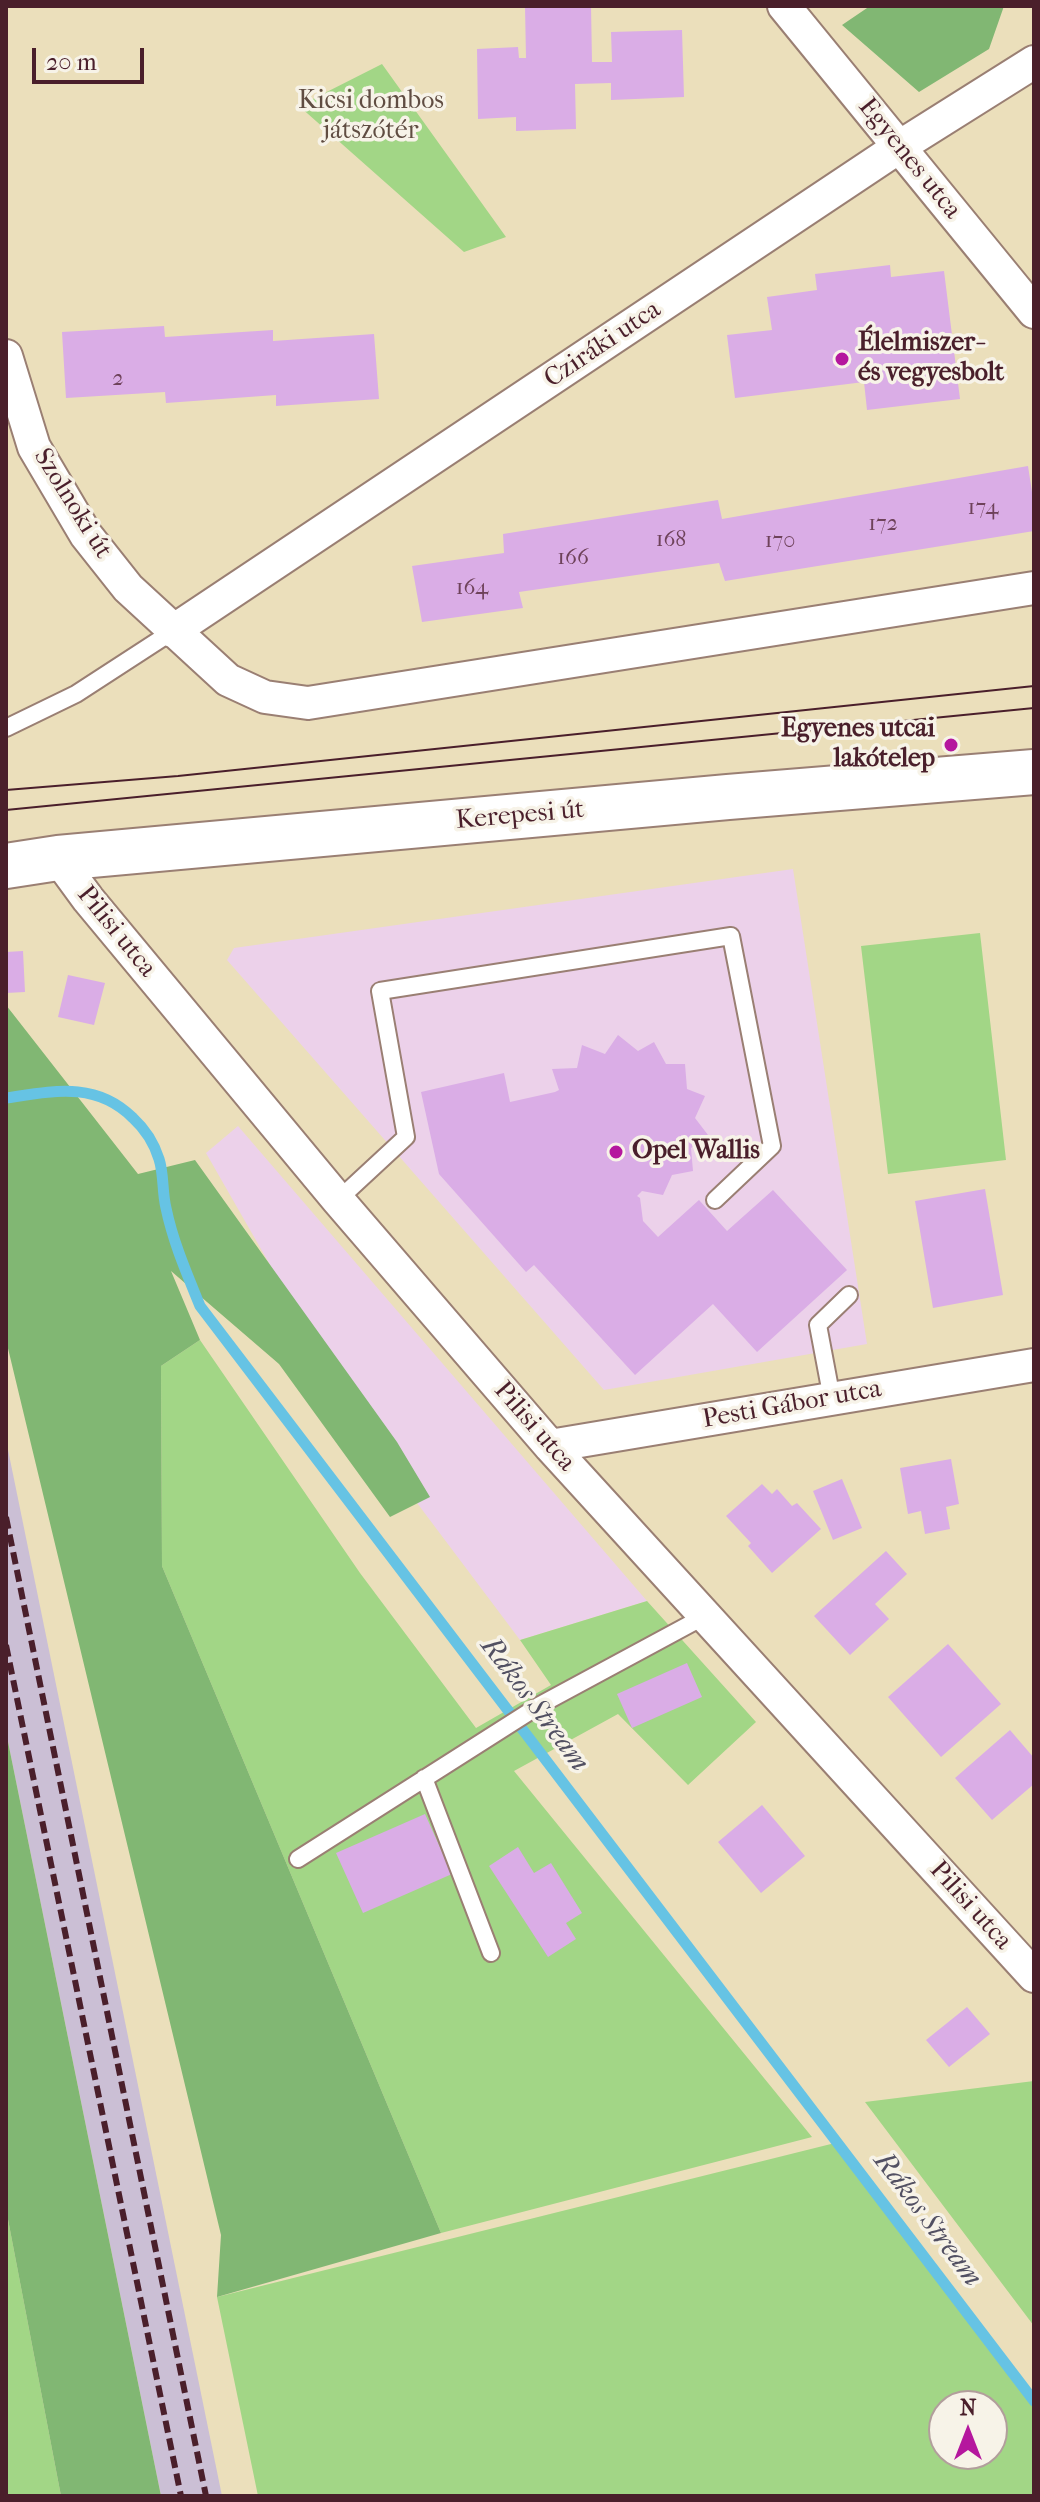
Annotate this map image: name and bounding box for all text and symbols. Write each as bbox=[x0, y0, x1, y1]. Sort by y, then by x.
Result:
scale bar bbox=[36, 32, 148, 82]
text: 20 m bbox=[46, 48, 97, 76]
park label: Kicsi dombos játszótér bbox=[298, 86, 444, 148]
street label: Egyenes utca bbox=[851, 92, 967, 226]
street label: Cziráki utca bbox=[539, 295, 667, 395]
place label: Élelmiszer- és vegyesbolt bbox=[858, 328, 1004, 390]
marker: Élelmiszer- és vegyesbolt bbox=[833, 350, 851, 368]
house number: 2 bbox=[112, 367, 124, 393]
street label: Szolnoki út bbox=[26, 443, 118, 565]
house number: 174 bbox=[968, 496, 998, 522]
house number: 172 bbox=[868, 512, 898, 538]
house number: 168 bbox=[656, 528, 686, 554]
house number: 170 bbox=[765, 529, 795, 555]
house number: 166 bbox=[557, 546, 589, 572]
house number: 164 bbox=[456, 576, 488, 602]
place label: Egyenes utcai lakótelep bbox=[781, 714, 935, 776]
marker: Egyenes utcai lakótelep bbox=[942, 736, 960, 754]
street label: Kerepesi út bbox=[454, 795, 586, 837]
street label: Pilisi utca bbox=[70, 880, 162, 984]
place label: Opel Wallis bbox=[632, 1136, 760, 1168]
marker: Opel Wallis bbox=[607, 1143, 625, 1161]
street label: Pesti Gábor utca bbox=[700, 1374, 884, 1436]
street label: Pilisi utca bbox=[487, 1376, 581, 1478]
water label: Rákos Stream bbox=[473, 1631, 595, 1779]
street label: Pilisi utca bbox=[922, 1855, 1018, 1957]
water label: Rákos Stream bbox=[866, 2146, 988, 2294]
north arrow bbox=[928, 2390, 1008, 2470]
text: N bbox=[960, 2395, 976, 2421]

